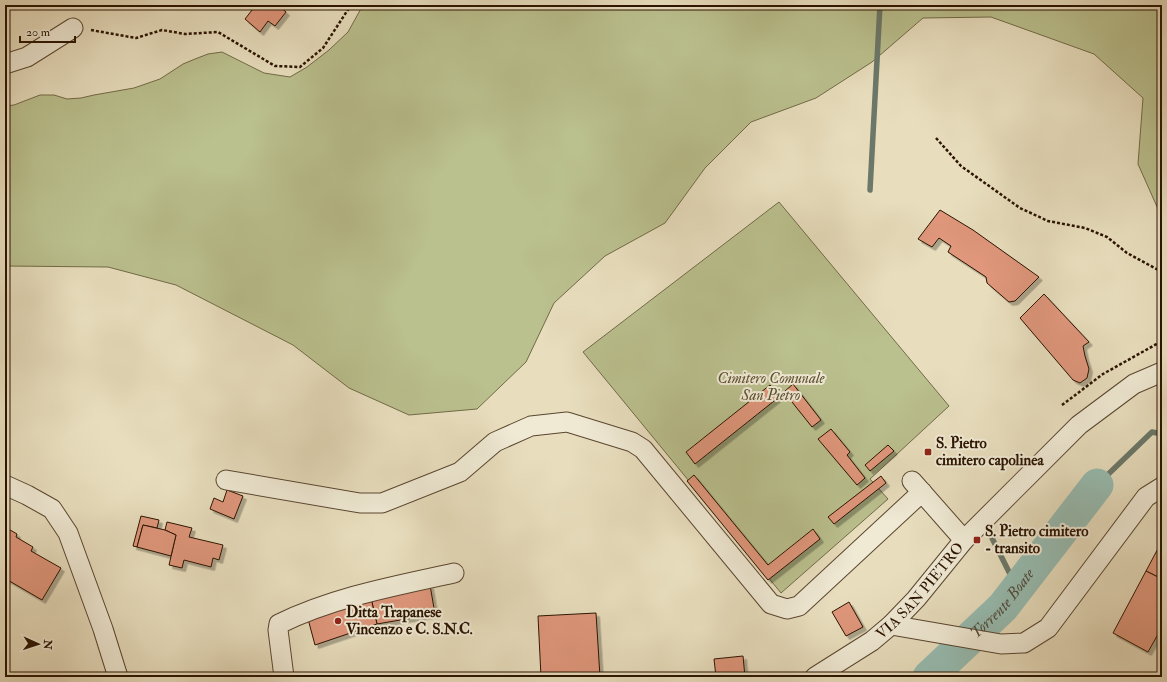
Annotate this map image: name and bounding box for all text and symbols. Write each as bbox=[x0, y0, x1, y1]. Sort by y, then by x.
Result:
scale bar bbox=[20, 18, 75, 44]
text: 20 m bbox=[26, 25, 51, 40]
park label: Cimitero Comunale San Pietro bbox=[718, 369, 825, 405]
place label: S. Pietro cimitero capolinea bbox=[936, 434, 1044, 471]
marker: S. Pietro cimitero capolinea bbox=[923, 447, 933, 457]
place label: S. Pietro cimitero - transito bbox=[985, 522, 1089, 558]
marker: S. Pietro cimitero - transito bbox=[972, 535, 982, 545]
street label: VIA SAN PIETRO bbox=[872, 538, 968, 643]
water label: Torrente Boate bbox=[966, 564, 1039, 643]
place label: Ditta Trapanese Vincenzo e C. S.N.C. bbox=[345, 603, 473, 639]
marker: Ditta Trapanese Vincenzo e C. S.N.C. bbox=[333, 616, 343, 626]
north arrow bbox=[18, 624, 58, 664]
text: N bbox=[41, 638, 54, 651]

